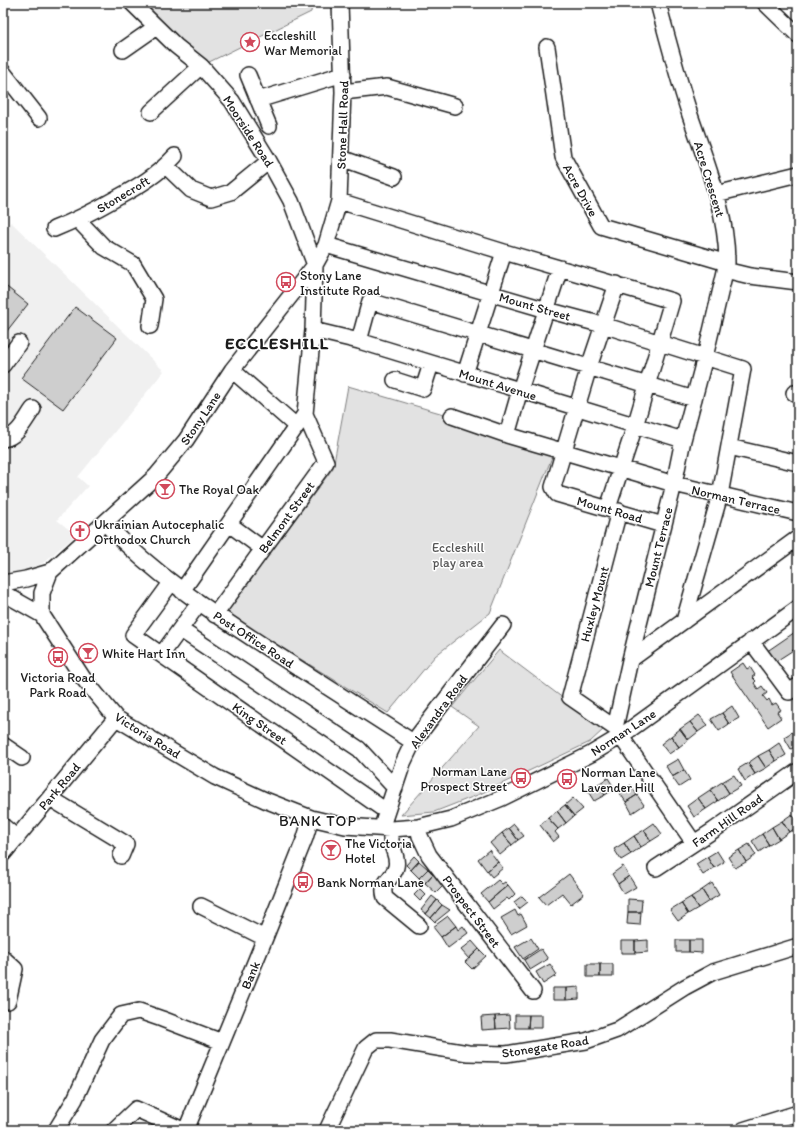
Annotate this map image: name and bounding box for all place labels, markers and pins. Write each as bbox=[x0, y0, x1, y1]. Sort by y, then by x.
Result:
place label: Eccleshill War Memorial bbox=[264, 28, 342, 58]
place icon: Eccleshill War Memorial bbox=[239, 31, 261, 53]
place label: Stony Lane Institute Road bbox=[300, 268, 380, 298]
bus stop icon: Stony Lane Institute Road bbox=[275, 271, 297, 293]
bar icon: The Royal Oak bbox=[154, 478, 176, 500]
place label: The Royal Oak bbox=[179, 482, 260, 497]
place label: Ukrainian Autocephalic Orthodox Church bbox=[94, 517, 224, 547]
church icon: Ukrainian Autocephalic Orthodox Church bbox=[69, 520, 91, 542]
bar icon: White Hart Inn bbox=[77, 642, 99, 664]
bus stop icon: Victoria Road Park Road bbox=[47, 646, 69, 668]
place label: White Hart Inn bbox=[102, 646, 186, 661]
place label: Victoria Road Park Road bbox=[20, 670, 96, 700]
place label: Norman Lane Prospect Street bbox=[420, 764, 507, 794]
place label: Norman Lane Lavender Hill bbox=[581, 765, 656, 795]
bus stop icon: Norman Lane Prospect Street bbox=[510, 767, 532, 789]
bus stop icon: Norman Lane Lavender Hill bbox=[556, 768, 578, 790]
place label: The Victoria Hotel bbox=[345, 836, 412, 866]
bar icon: The Victoria Hotel bbox=[320, 839, 342, 861]
bus stop icon: Bank Norman Lane bbox=[292, 871, 314, 893]
place label: Bank Norman Lane bbox=[317, 875, 424, 890]

